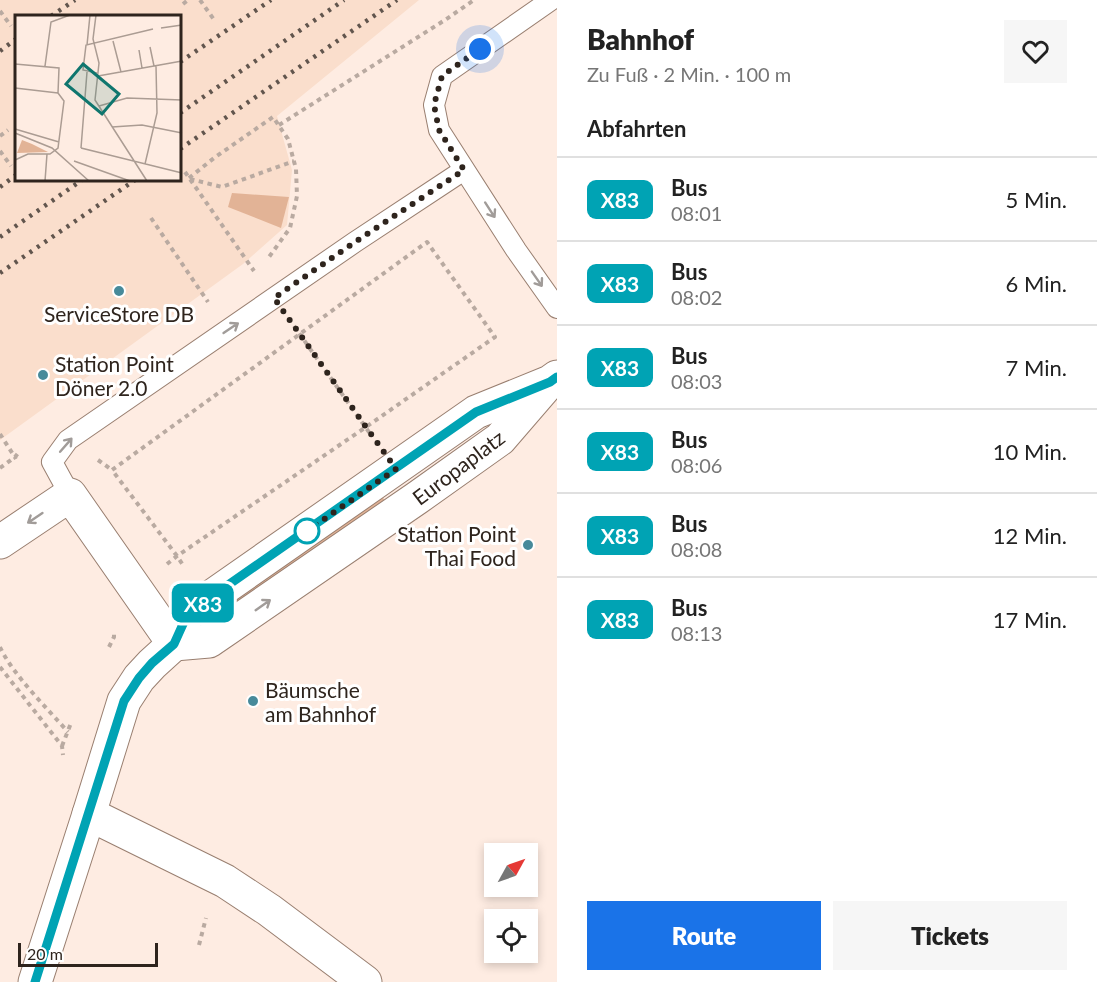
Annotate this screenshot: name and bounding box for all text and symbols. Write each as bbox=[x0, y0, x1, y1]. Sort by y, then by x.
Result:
inset map bbox=[15, 15, 182, 182]
button: heart bbox=[1004, 20, 1067, 83]
text: Bahnhof bbox=[587, 22, 694, 56]
your location bbox=[465, 34, 495, 64]
text: Zu Fuß · 2 Min. · 100 m bbox=[587, 62, 791, 86]
text: Abfahrten bbox=[587, 115, 686, 142]
text: Bus bbox=[671, 174, 707, 201]
text: 5 Min. bbox=[1006, 186, 1067, 213]
text: X83 bbox=[601, 187, 639, 212]
one-way arrow bbox=[484, 201, 496, 218]
text: 08:01 bbox=[671, 201, 722, 225]
text: Bus bbox=[671, 258, 707, 285]
text: 6 Min. bbox=[1006, 270, 1067, 297]
one-way arrow bbox=[531, 271, 543, 287]
text: X83 bbox=[601, 271, 639, 296]
marker: ServiceStore DB bbox=[112, 284, 126, 298]
text: 08:02 bbox=[671, 285, 722, 309]
place label: ServiceStore DB bbox=[44, 301, 194, 326]
one-way arrow bbox=[222, 322, 239, 334]
text: Bus bbox=[671, 342, 707, 369]
place label: Station Point Döner 2.0 bbox=[55, 351, 174, 400]
text: 7 Min. bbox=[1006, 354, 1067, 381]
text: X83 bbox=[601, 355, 639, 380]
marker: Station Point Döner 2.0 bbox=[36, 368, 50, 382]
text: 08:03 bbox=[671, 369, 722, 393]
street label: Europaplatz bbox=[407, 424, 509, 510]
text: Bus bbox=[671, 426, 707, 453]
one-way arrow bbox=[59, 438, 73, 453]
text: 10 Min. bbox=[993, 438, 1067, 465]
text: X83 bbox=[601, 439, 639, 464]
text: 08:06 bbox=[671, 453, 722, 477]
text: Bus bbox=[671, 510, 707, 537]
one-way arrow bbox=[27, 512, 43, 524]
unlabelled marker bbox=[294, 518, 320, 544]
place label: Station Point Thai Food bbox=[397, 521, 516, 570]
text: 12 Min. bbox=[993, 522, 1067, 549]
text: X83 bbox=[601, 523, 639, 548]
text: 08:08 bbox=[671, 537, 722, 561]
marker: Station Point Thai Food bbox=[521, 538, 535, 552]
line badge: X83 bbox=[168, 584, 238, 622]
text: X83 bbox=[184, 591, 222, 616]
text: Bus bbox=[671, 594, 707, 621]
one-way arrow bbox=[254, 599, 271, 611]
text: 17 Min. bbox=[993, 606, 1067, 633]
text: X83 bbox=[601, 607, 639, 632]
text: 08:13 bbox=[671, 621, 722, 645]
place label: Bäumsche am Bahnhof bbox=[265, 677, 377, 726]
marker: Bäumsche am Bahnhof bbox=[246, 694, 260, 708]
north arrow bbox=[484, 843, 538, 897]
map controls bbox=[484, 843, 538, 963]
button: Route bbox=[587, 901, 821, 970]
button: Tickets bbox=[833, 901, 1067, 970]
button: locate bbox=[484, 909, 538, 963]
scale bar bbox=[18, 940, 158, 968]
text: 20 m bbox=[27, 944, 63, 963]

